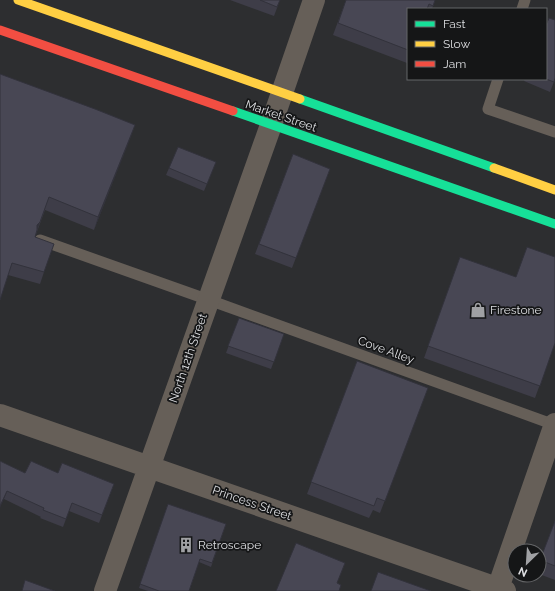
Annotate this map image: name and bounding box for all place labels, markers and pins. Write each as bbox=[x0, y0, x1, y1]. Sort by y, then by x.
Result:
shop icon: Firestone bbox=[469, 301, 487, 319]
place label: Firestone bbox=[490, 303, 542, 317]
building icon: Retroscape bbox=[177, 536, 195, 554]
place label: Retroscape bbox=[198, 538, 261, 552]

